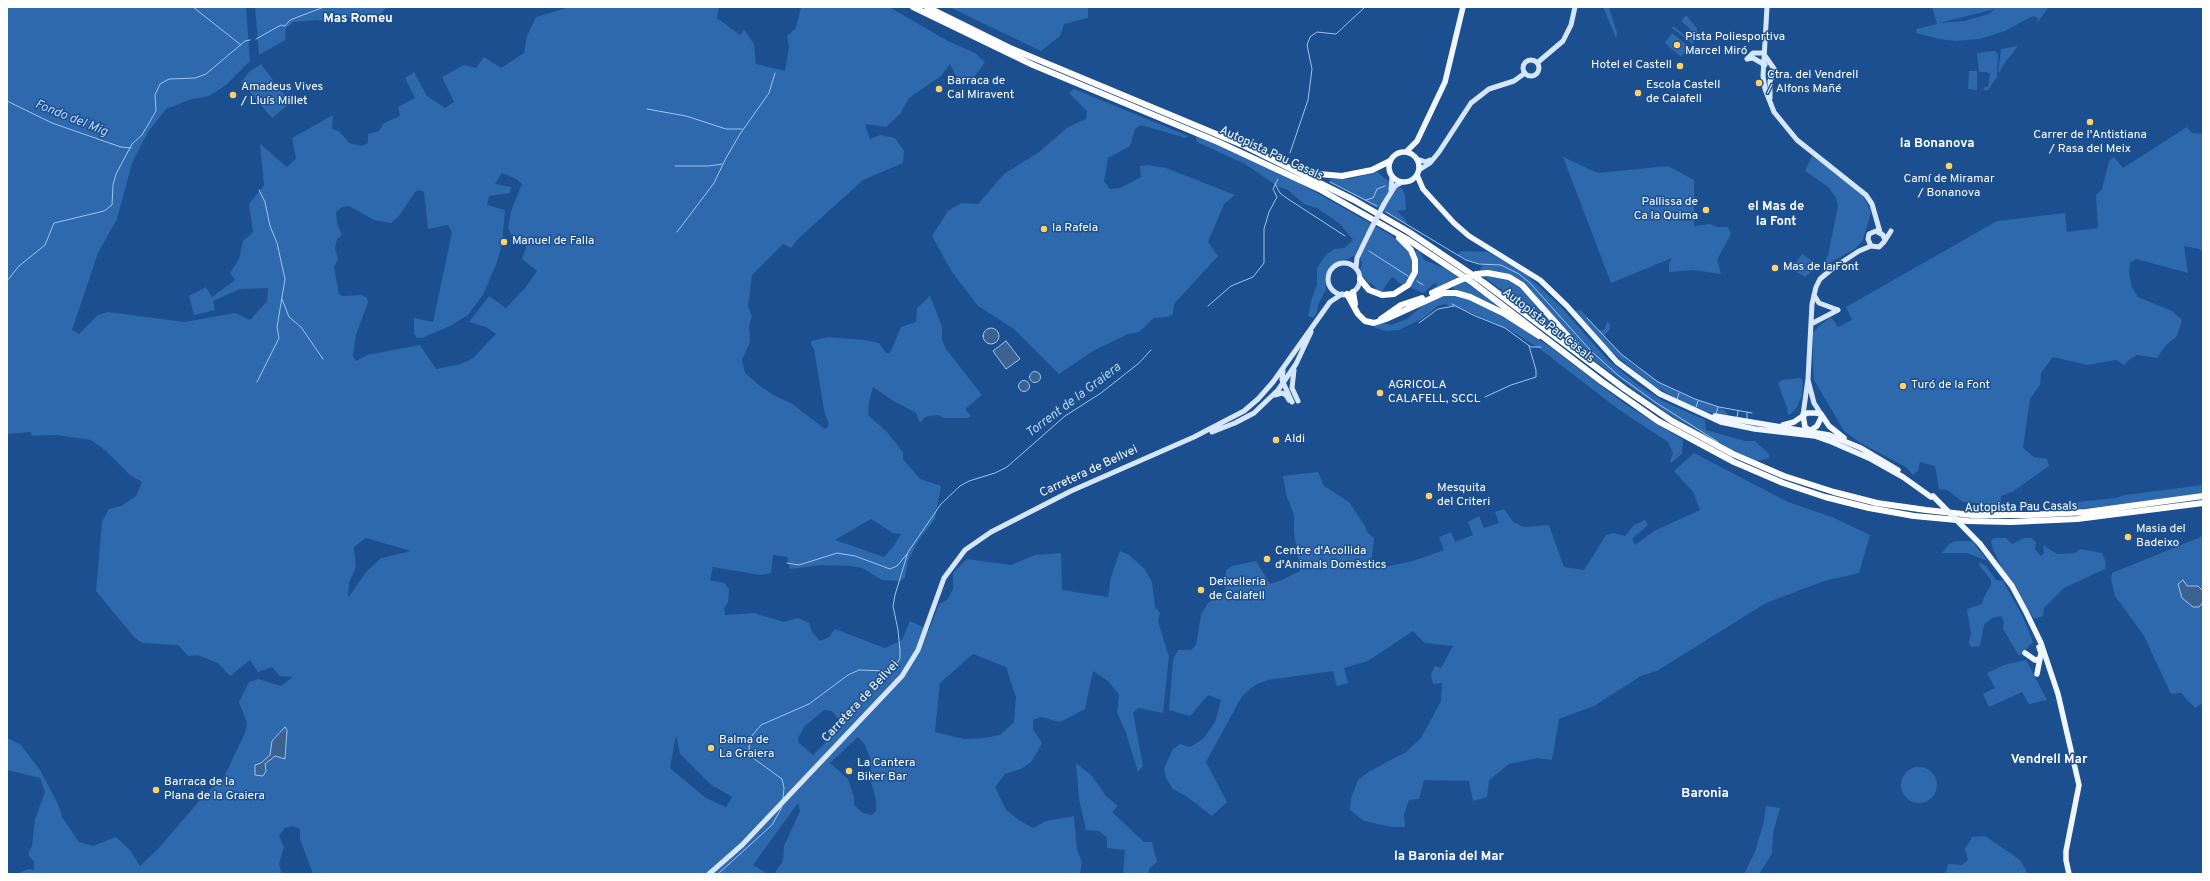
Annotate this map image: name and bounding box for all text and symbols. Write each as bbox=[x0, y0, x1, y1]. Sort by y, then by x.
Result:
district label: Mas Romeu bbox=[323, 11, 393, 27]
place label: Pista Poliesportiva Marcel Miró bbox=[1685, 31, 1785, 59]
marker: Pista Poliesportiva Marcel Miró bbox=[1672, 40, 1682, 50]
place label: Hotel el Castell bbox=[1591, 59, 1672, 73]
marker: Hotel el Castell bbox=[1675, 61, 1685, 71]
place label: Ctra. del Vendrell / Alfons Mañé bbox=[1767, 69, 1858, 97]
place label: Barraca de Cal Miravent bbox=[947, 75, 1014, 103]
marker: Ctra. del Vendrell / Alfons Mañé bbox=[1754, 78, 1764, 88]
place label: Escola Castell de Calafell bbox=[1646, 79, 1720, 107]
place label: Amadeus Vives / Lluís Millet bbox=[241, 81, 323, 109]
marker: Barraca de Cal Miravent bbox=[934, 84, 944, 94]
marker: Escola Castell de Calafell bbox=[1633, 88, 1643, 98]
marker: Amadeus Vives / Lluís Millet bbox=[228, 90, 238, 100]
water label: Fondo del Mig bbox=[32, 97, 110, 141]
marker: Carrer de l'Antistiana / Rasa del Meix bbox=[2085, 117, 2095, 127]
street label: Autopista Pau Casals bbox=[1217, 124, 1325, 184]
place label: Carrer de l'Antistiana / Rasa del Meix bbox=[2033, 129, 2147, 157]
district label: la Bonanova bbox=[1900, 136, 1974, 152]
marker: Camí de Miramar / Bonanova bbox=[1944, 161, 1954, 171]
place label: Camí de Miramar / Bonanova bbox=[1903, 173, 1995, 201]
place label: Pallissa de Ca la Quima bbox=[1634, 196, 1698, 224]
district label: el Mas de la Font bbox=[1748, 199, 1804, 230]
marker: Pallissa de Ca la Quima bbox=[1701, 205, 1711, 215]
place label: la Rafela bbox=[1052, 222, 1098, 236]
marker: la Rafela bbox=[1039, 224, 1049, 234]
place label: Manuel de Falla bbox=[512, 235, 594, 249]
marker: Manuel de Falla bbox=[499, 237, 509, 247]
place label: Mas de la Font bbox=[1783, 261, 1859, 275]
marker: Mas de la Font bbox=[1770, 263, 1780, 273]
street label: Autopista Pau Casals bbox=[1499, 286, 1597, 366]
water label: Torrent de la Graiera bbox=[1024, 360, 1124, 442]
place label: AGRICOLA CALAFELL, SCCL bbox=[1388, 379, 1480, 407]
place label: Turó de la Font bbox=[1911, 379, 1990, 393]
marker: Turó de la Font bbox=[1898, 381, 1908, 391]
marker: AGRICOLA CALAFELL, SCCL bbox=[1375, 388, 1385, 398]
place label: Aldi bbox=[1284, 433, 1305, 447]
marker: Aldi bbox=[1271, 435, 1281, 445]
street label: Carretera de Bellvei bbox=[1038, 443, 1140, 501]
place label: Mesquita del Criteri bbox=[1437, 482, 1490, 510]
marker: Mesquita del Criteri bbox=[1424, 491, 1434, 501]
street label: Autopista Pau Casals bbox=[1965, 500, 2077, 516]
place label: Masia del Badeixo bbox=[2136, 523, 2186, 551]
marker: Masia del Badeixo bbox=[2123, 532, 2133, 542]
place label: Centre d'Acollida d'Animals Domèstics bbox=[1275, 545, 1386, 573]
marker: Centre d'Acollida d'Animals Domèstics bbox=[1262, 554, 1272, 564]
place label: Deixelleria de Calafell bbox=[1209, 576, 1266, 604]
marker: Deixelleria de Calafell bbox=[1196, 585, 1206, 595]
street label: Carretera de Bellvei bbox=[819, 658, 903, 746]
place label: Balma de La Graiera bbox=[719, 734, 774, 762]
marker: Balma de La Graiera bbox=[706, 743, 716, 753]
district label: Vendrell Mar bbox=[2011, 752, 2087, 768]
place label: La Cantera Biker Bar bbox=[857, 757, 915, 785]
marker: La Cantera Biker Bar bbox=[844, 766, 854, 776]
place label: Barraca de la Plana de la Graiera bbox=[164, 776, 265, 804]
marker: Barraca de la Plana de la Graiera bbox=[151, 785, 161, 795]
district label: Baronia bbox=[1681, 786, 1729, 802]
district label: la Baronia del Mar bbox=[1394, 849, 1504, 865]

